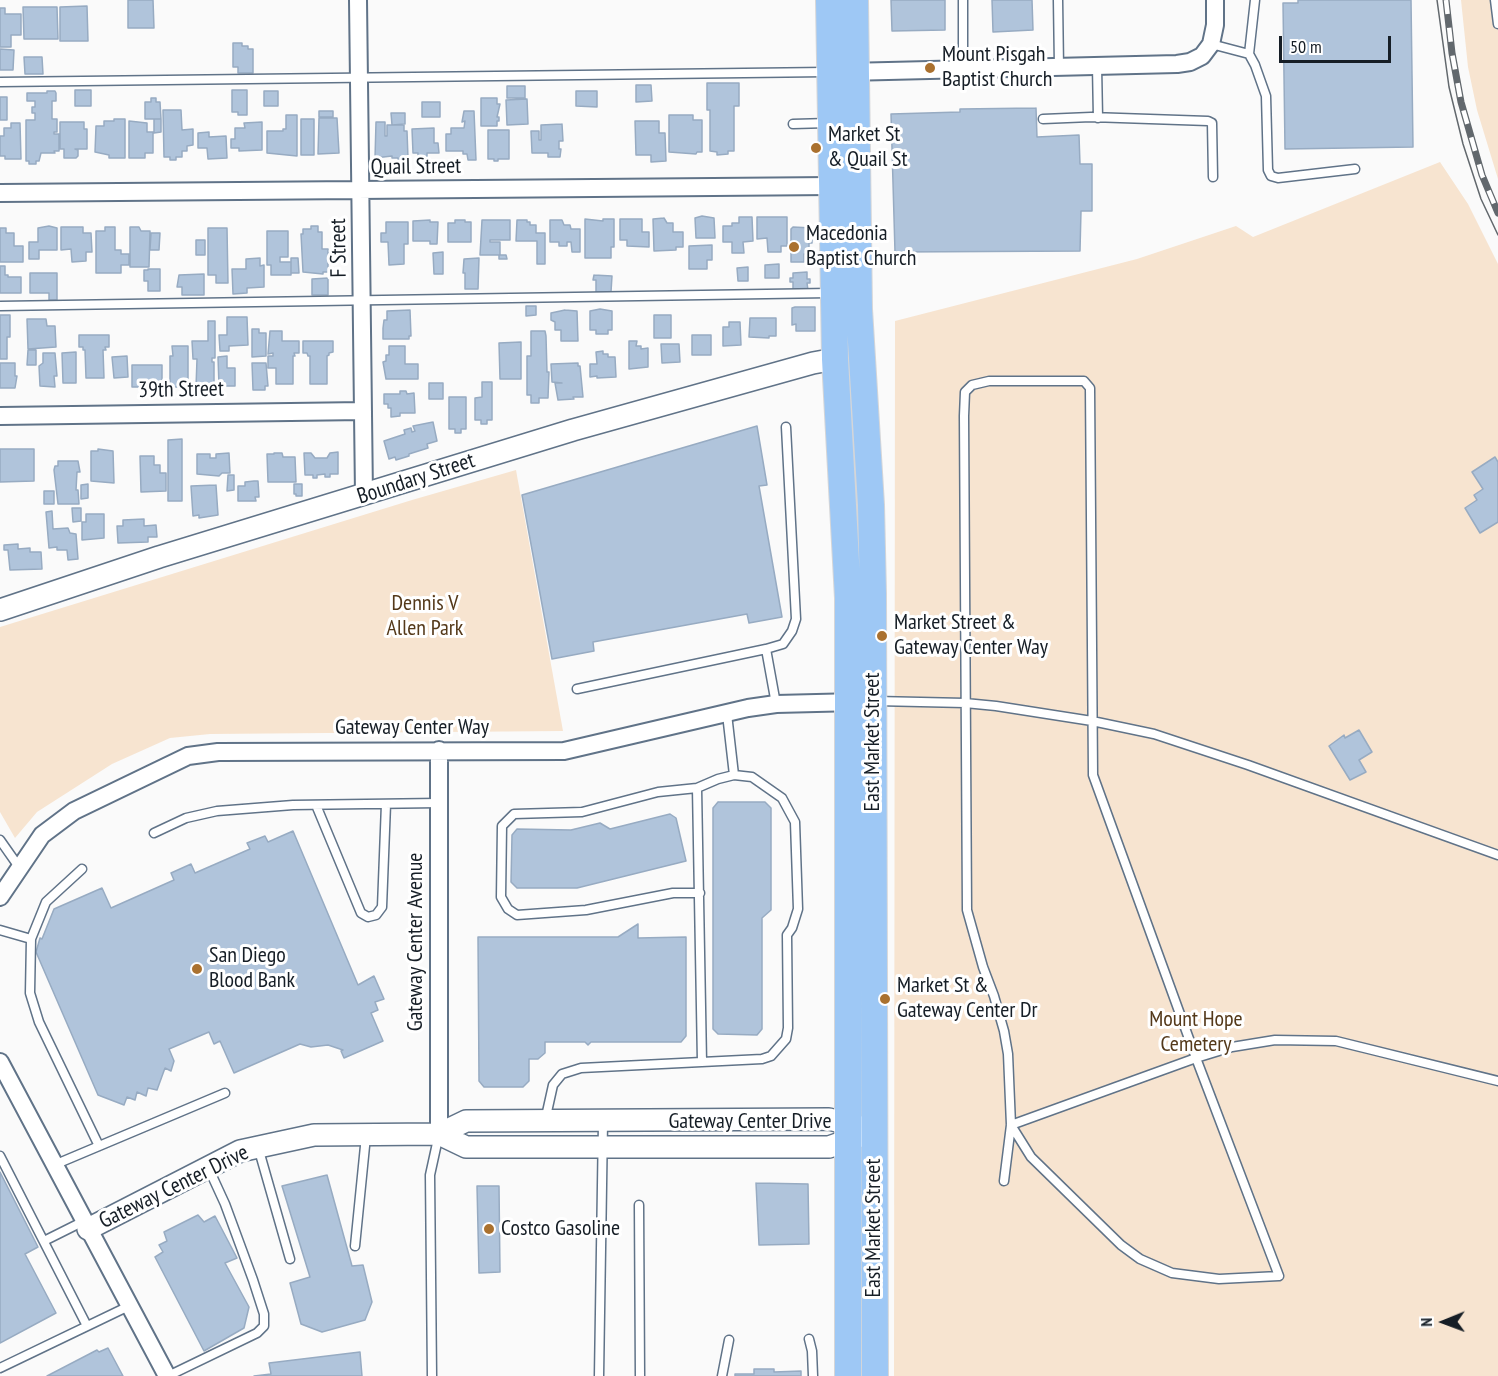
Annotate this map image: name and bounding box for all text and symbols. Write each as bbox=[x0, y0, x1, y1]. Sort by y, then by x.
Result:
scale bar bbox=[1282, 24, 1394, 62]
text: 50 m bbox=[1290, 35, 1322, 58]
place label: Mount Pisgah Baptist Church bbox=[942, 42, 1053, 94]
marker: Mount Pisgah Baptist Church bbox=[923, 61, 937, 75]
place label: Market St & Quail St bbox=[828, 122, 908, 174]
marker: Market St & Quail St bbox=[809, 141, 823, 155]
street label: Quail Street bbox=[371, 153, 461, 181]
street label: F Street bbox=[325, 218, 353, 278]
place label: Macedonia Baptist Church bbox=[806, 221, 917, 272]
marker: Macedonia Baptist Church bbox=[787, 240, 801, 254]
street label: 39th Street bbox=[138, 376, 224, 404]
street label: Boundary Street bbox=[354, 448, 478, 510]
park label: Dennis V Allen Park bbox=[387, 591, 463, 642]
place label: Market Street & Gateway Center Way bbox=[894, 610, 1048, 662]
marker: Market Street & Gateway Center Way bbox=[875, 629, 889, 643]
street label: East Market Street bbox=[860, 673, 886, 811]
street label: Gateway Center Way bbox=[335, 715, 489, 741]
street label: Gateway Center Avenue bbox=[403, 853, 429, 1031]
place label: San Diego Blood Bank bbox=[209, 943, 295, 994]
marker: San Diego Blood Bank bbox=[190, 962, 204, 976]
place label: Market St & Gateway Center Dr bbox=[897, 973, 1038, 1024]
marker: Market St & Gateway Center Dr bbox=[878, 992, 892, 1006]
park label: Mount Hope Cemetery bbox=[1149, 1007, 1243, 1058]
street label: Gateway Center Drive bbox=[669, 1109, 831, 1135]
street label: Gateway Center Drive bbox=[95, 1139, 253, 1235]
street label: East Market Street bbox=[861, 1159, 887, 1297]
place label: Costco Gasoline bbox=[501, 1216, 620, 1242]
marker: Costco Gasoline bbox=[482, 1222, 496, 1236]
north arrow bbox=[1414, 1292, 1474, 1352]
text: N bbox=[1416, 1318, 1436, 1327]

